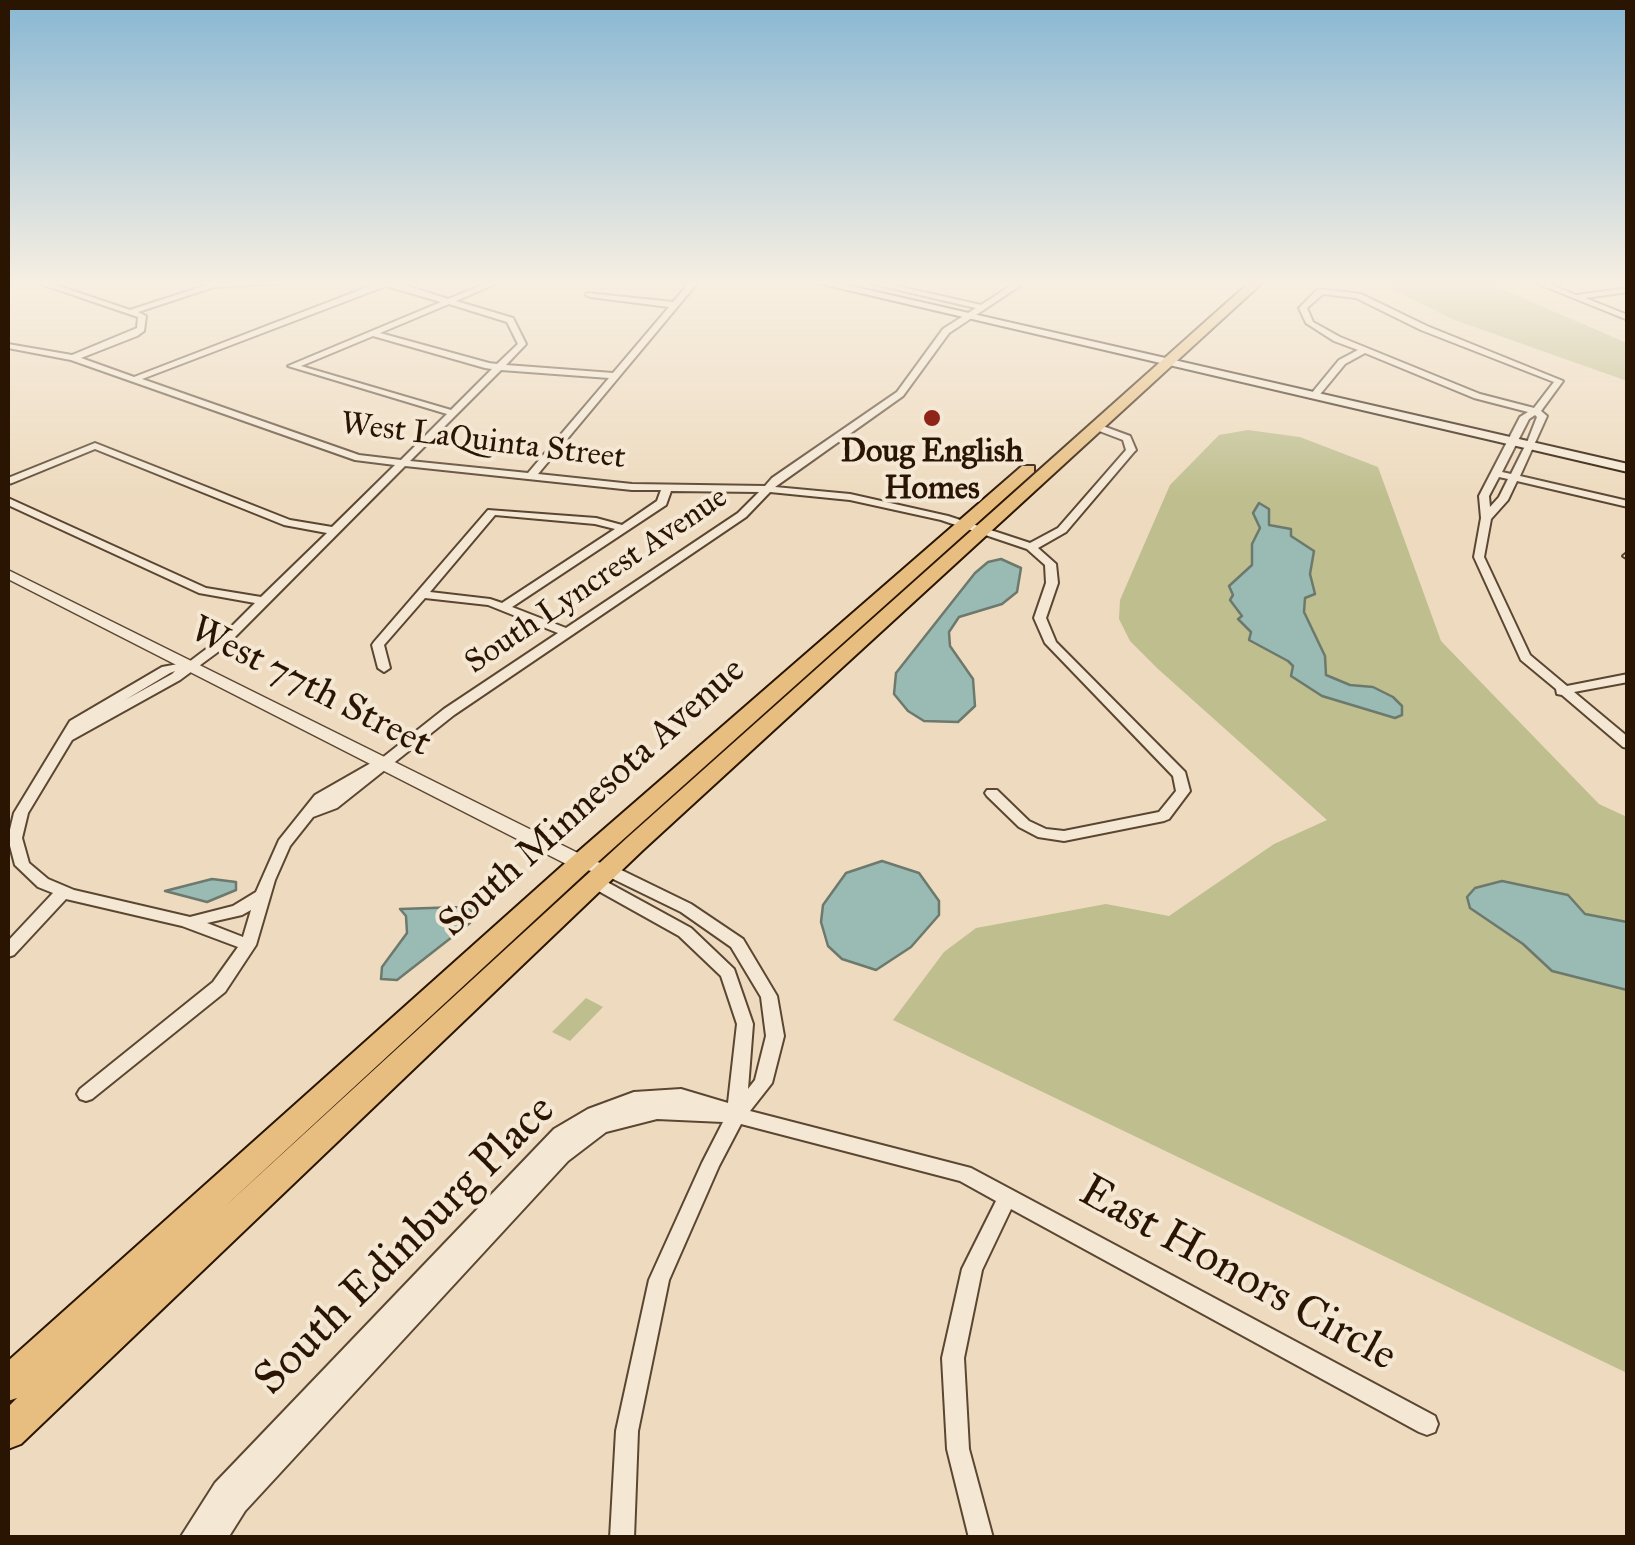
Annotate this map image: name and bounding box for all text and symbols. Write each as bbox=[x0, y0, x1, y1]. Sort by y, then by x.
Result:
street label: West LaQuinta Street bbox=[339, 405, 627, 479]
marker: Doug English Homes bbox=[921, 407, 943, 429]
place label: Doug English Homes bbox=[841, 434, 1023, 509]
street label: South Lyncrest Avenue bbox=[459, 479, 735, 683]
street label: West 77th Street bbox=[182, 608, 438, 768]
street label: South Minnesota Avenue bbox=[431, 649, 755, 947]
street label: South Edinburg Place bbox=[245, 1085, 567, 1407]
street label: East Honors Circle bbox=[1069, 1165, 1405, 1385]

